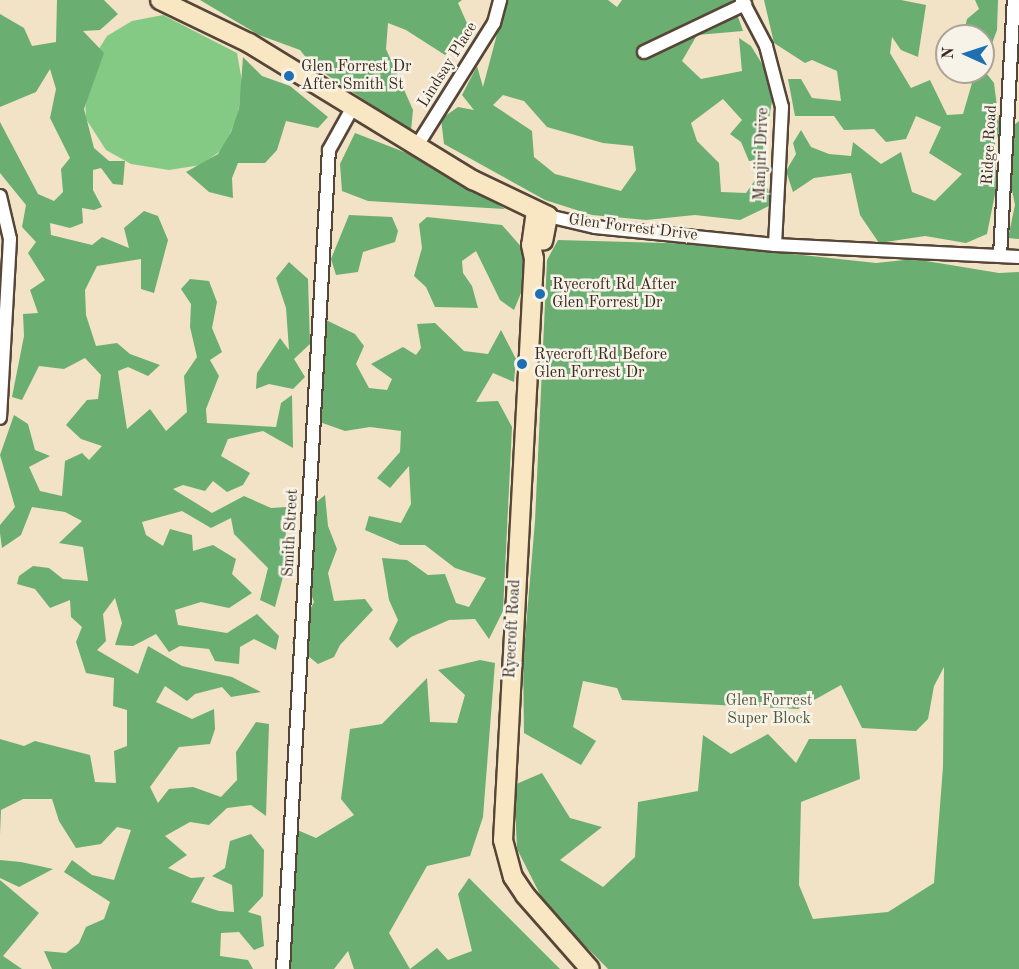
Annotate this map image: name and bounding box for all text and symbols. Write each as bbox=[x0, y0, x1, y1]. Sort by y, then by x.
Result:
street label: Lindsay Place bbox=[414, 19, 482, 111]
north arrow bbox=[935, 24, 995, 84]
text: N bbox=[941, 47, 957, 60]
place label: Glen Forrest Dr After Smith St bbox=[301, 57, 411, 95]
marker: Glen Forrest Dr After Smith St bbox=[282, 69, 296, 83]
street label: Ridge Road bbox=[978, 104, 1002, 186]
street label: Manjiri Drive bbox=[751, 107, 773, 201]
street label: Glen Forrest Drive bbox=[567, 211, 699, 245]
place label: Ryecroft Rd After Glen Forrest Dr bbox=[552, 275, 677, 313]
marker: Ryecroft Rd After Glen Forrest Dr bbox=[533, 287, 547, 301]
place label: Ryecroft Rd Before Glen Forrest Dr bbox=[534, 345, 667, 383]
marker: Ryecroft Rd Before Glen Forrest Dr bbox=[515, 357, 529, 371]
street label: Smith Street bbox=[279, 488, 303, 578]
street label: Ryecroft Road bbox=[501, 579, 525, 679]
park label: Glen Forrest Super Block bbox=[726, 691, 812, 729]

